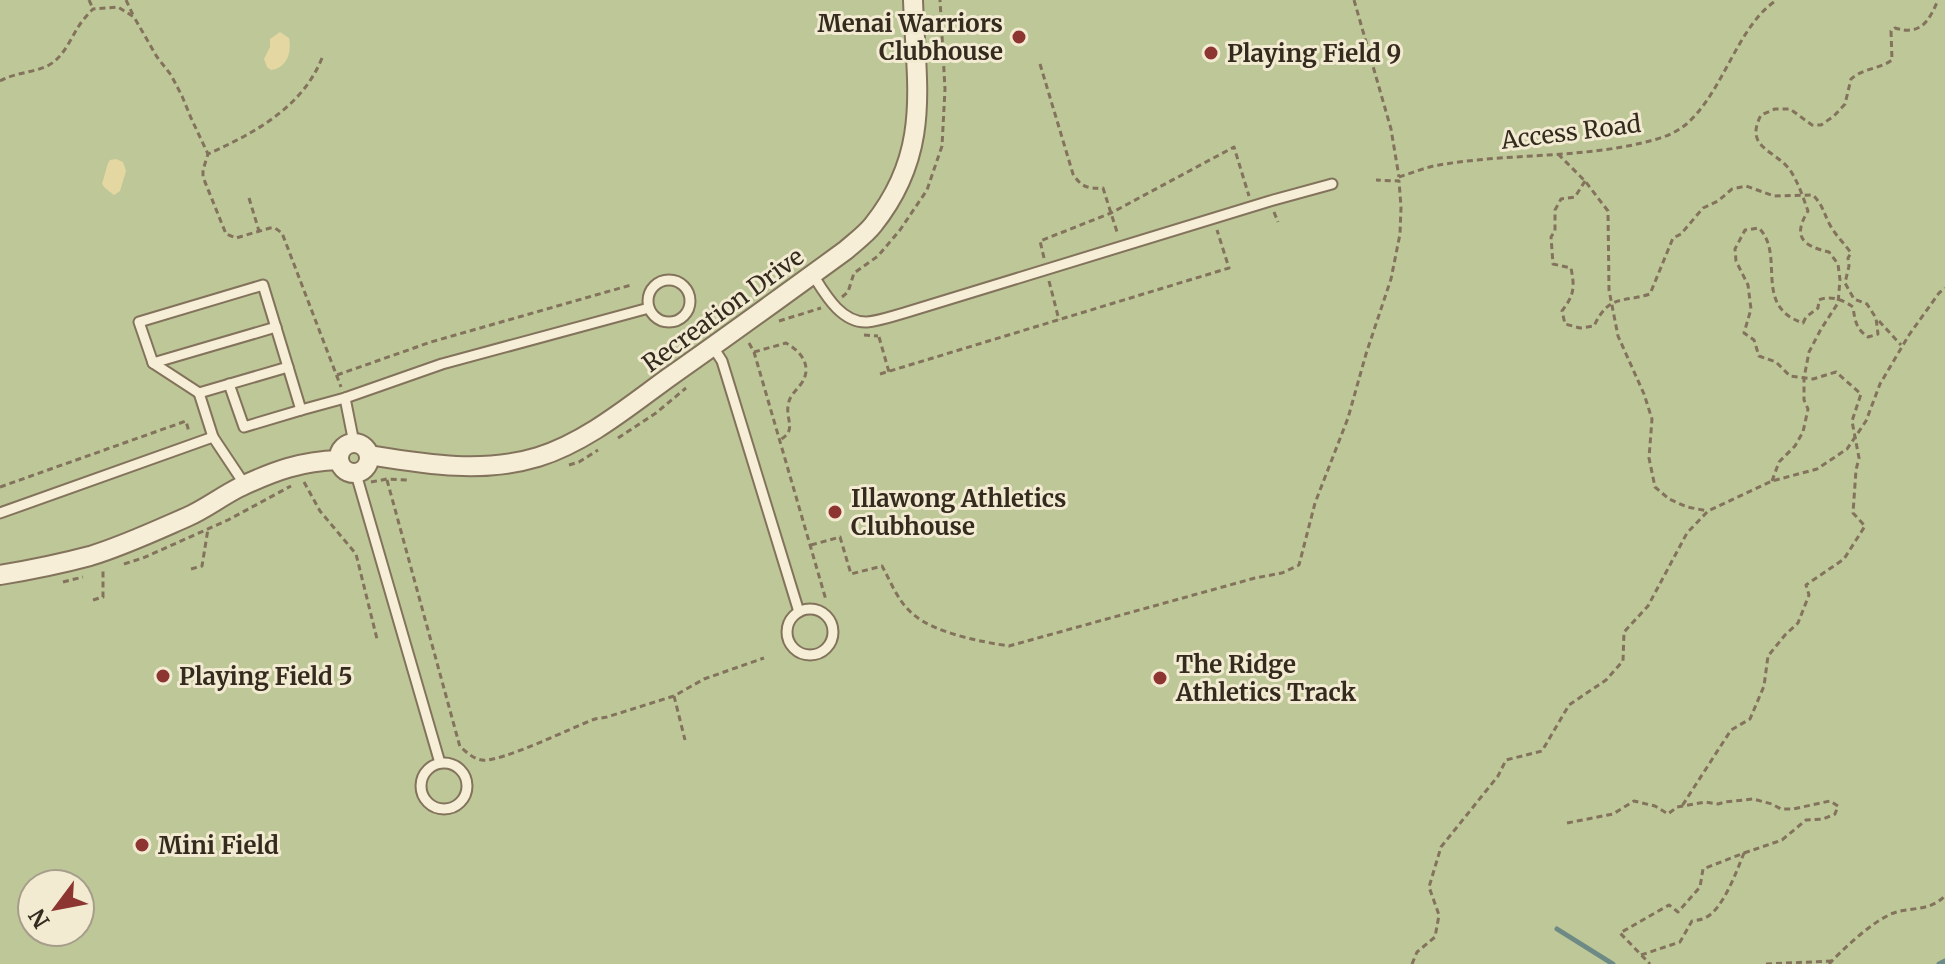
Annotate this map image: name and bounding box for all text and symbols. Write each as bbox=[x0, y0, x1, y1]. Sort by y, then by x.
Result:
place label: Menai Warriors Clubhouse bbox=[818, 8, 1003, 67]
marker: Menai Warriors Clubhouse bbox=[1010, 28, 1028, 46]
place label: Playing Field 9 bbox=[1227, 38, 1401, 69]
marker: Playing Field 9 bbox=[1202, 44, 1220, 62]
street label: Access Road bbox=[1498, 108, 1643, 156]
street label: Recreation Drive bbox=[636, 241, 810, 379]
place label: Illawong Athletics Clubhouse bbox=[851, 483, 1066, 542]
marker: Illawong Athletics Clubhouse bbox=[826, 503, 844, 521]
place label: The Ridge Athletics Track bbox=[1175, 649, 1357, 708]
place label: Playing Field 5 bbox=[179, 661, 353, 692]
marker: Playing Field 5 bbox=[154, 667, 172, 685]
marker: The Ridge Athletics Track bbox=[1151, 669, 1169, 687]
place label: Mini Field bbox=[158, 830, 279, 861]
marker: Mini Field bbox=[133, 836, 151, 854]
north arrow bbox=[16, 868, 96, 948]
text: N bbox=[22, 903, 56, 933]

